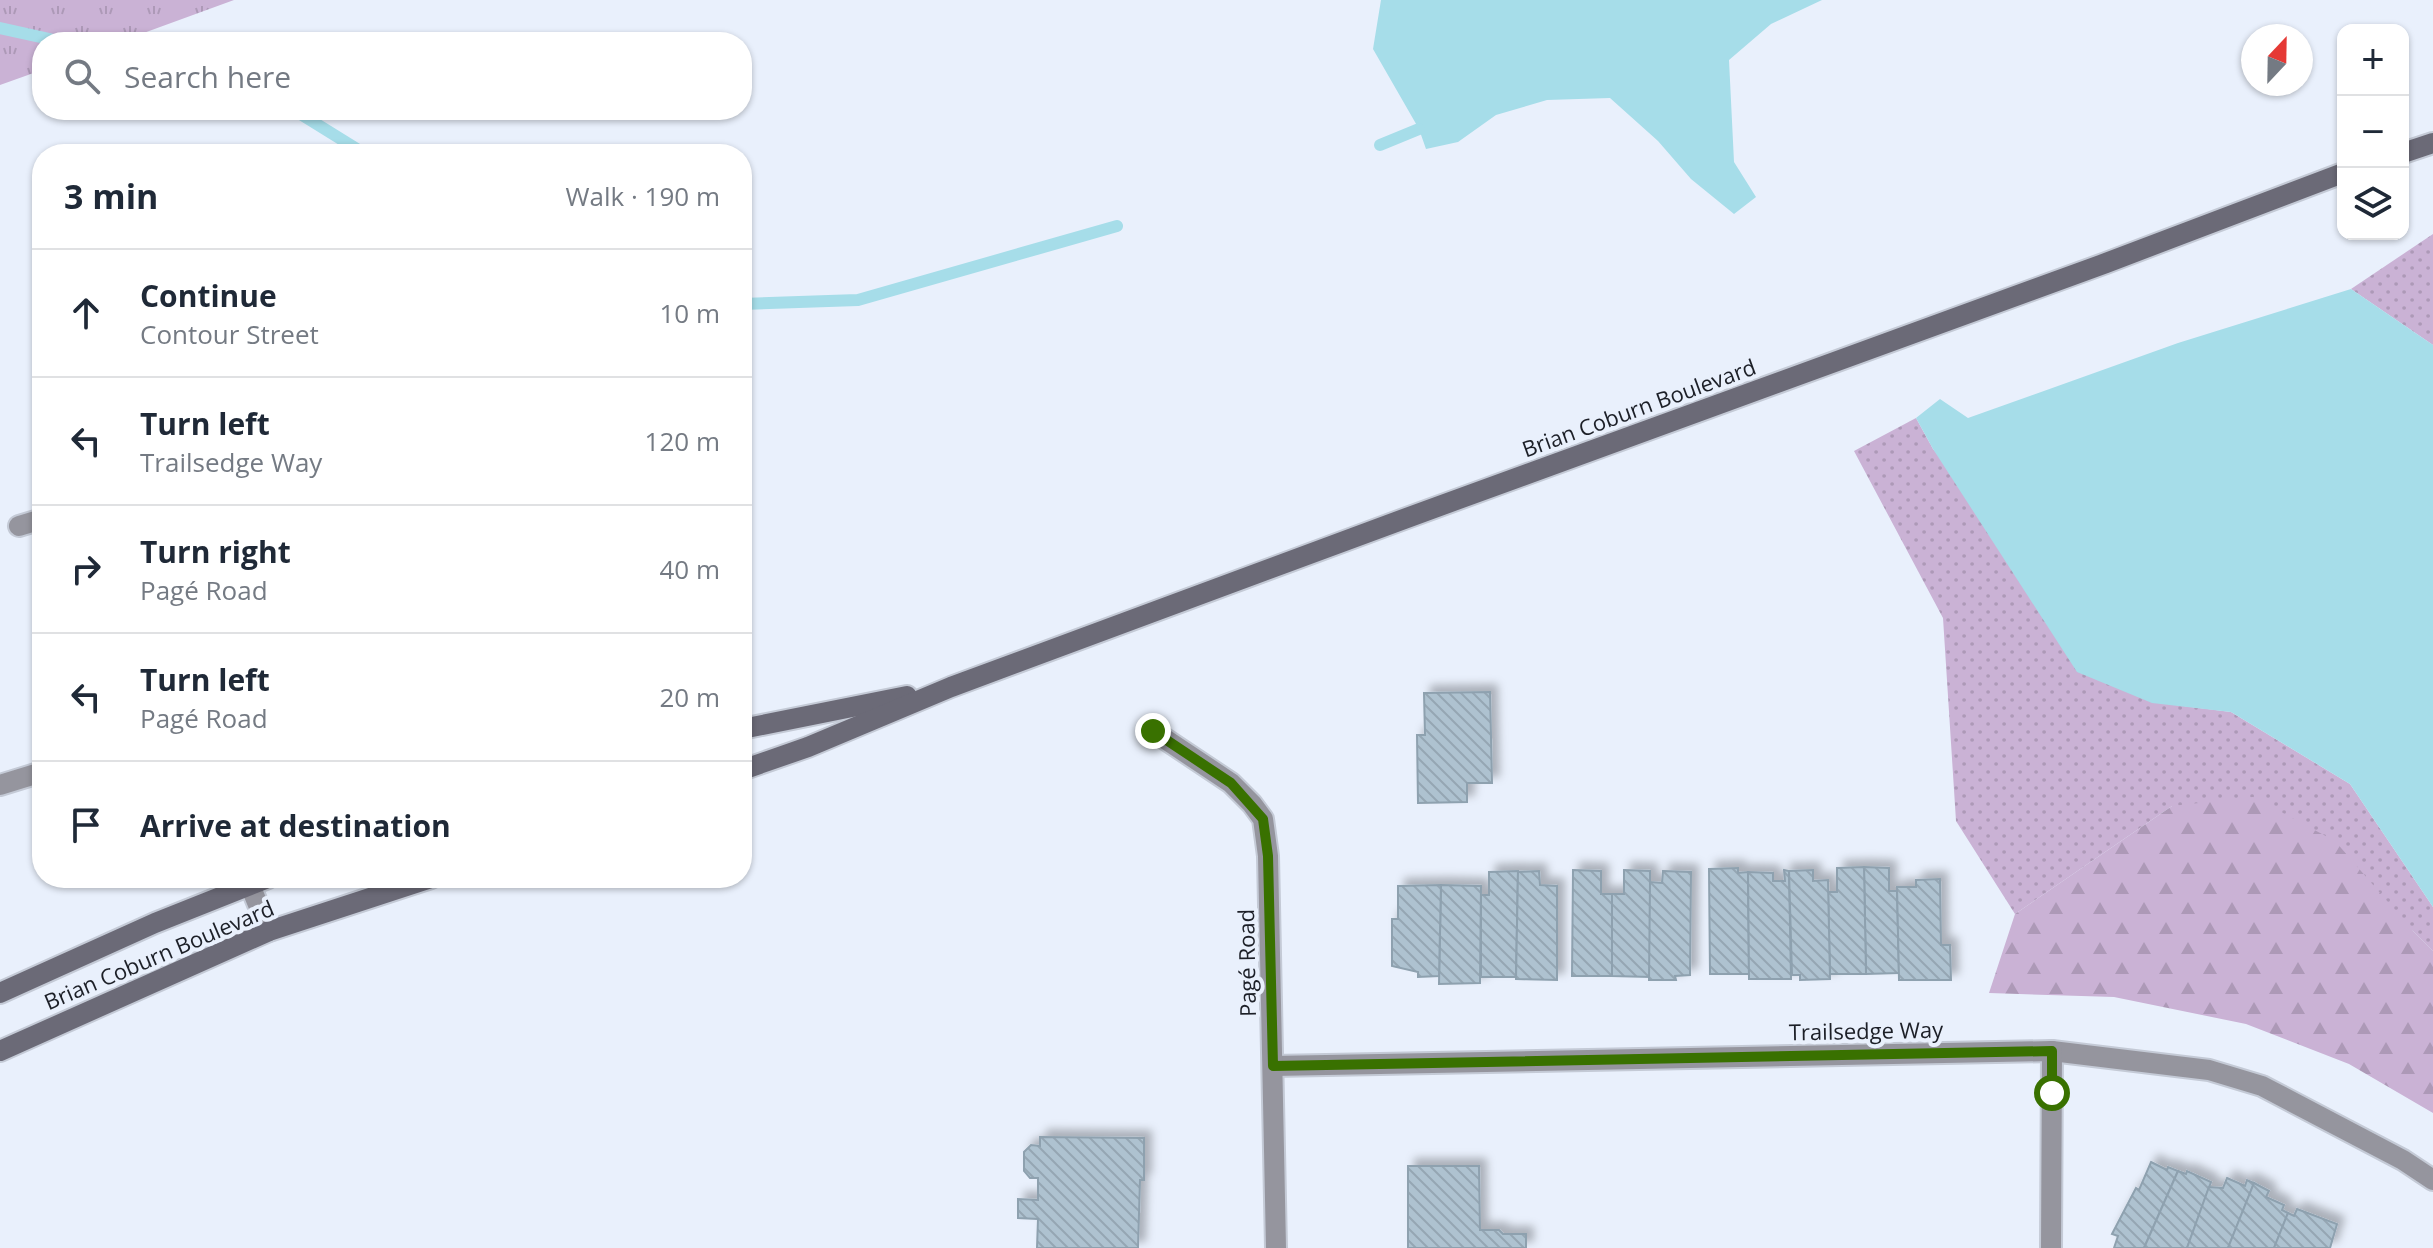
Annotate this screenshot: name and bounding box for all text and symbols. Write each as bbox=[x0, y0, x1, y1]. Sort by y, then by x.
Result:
north arrow bbox=[2241, 24, 2313, 96]
map controls bbox=[2337, 24, 2409, 240]
button: + bbox=[2337, 24, 2409, 96]
search box bbox=[32, 32, 752, 120]
icon: search bbox=[60, 54, 104, 98]
text: Search here bbox=[124, 56, 291, 97]
button: − bbox=[2337, 96, 2409, 168]
button: layers bbox=[2337, 168, 2409, 240]
text: 3 min bbox=[64, 173, 158, 219]
text: Walk · 190 m bbox=[566, 178, 720, 214]
text: Continue bbox=[140, 275, 277, 316]
icon: ahead bbox=[64, 291, 108, 335]
text: 10 m bbox=[659, 295, 720, 331]
text: Contour Street bbox=[140, 316, 319, 352]
street label: Brian Coburn Boulevard bbox=[1517, 351, 1760, 463]
text: Turn left bbox=[140, 403, 270, 444]
icon: left bbox=[64, 419, 108, 463]
text: 120 m bbox=[645, 423, 720, 459]
text: Trailsedge Way bbox=[140, 444, 322, 480]
text: Turn right bbox=[140, 531, 291, 572]
icon: right bbox=[64, 547, 108, 591]
text: 40 m bbox=[659, 551, 720, 587]
text: Pagé Road bbox=[140, 572, 268, 608]
text: Turn left bbox=[140, 659, 270, 700]
icon: left bbox=[64, 675, 108, 719]
text: 20 m bbox=[659, 679, 720, 715]
text: Pagé Road bbox=[140, 700, 268, 736]
route end bbox=[1135, 713, 1171, 749]
icon: arrive bbox=[64, 803, 108, 847]
text: Arrive at destination bbox=[140, 805, 451, 846]
street label: Brian Coburn Boulevard bbox=[39, 892, 278, 1016]
street label: Pagé Road bbox=[1230, 909, 1262, 1017]
street label: Trailsedge Way bbox=[1789, 1014, 1944, 1046]
route start bbox=[2034, 1075, 2070, 1111]

